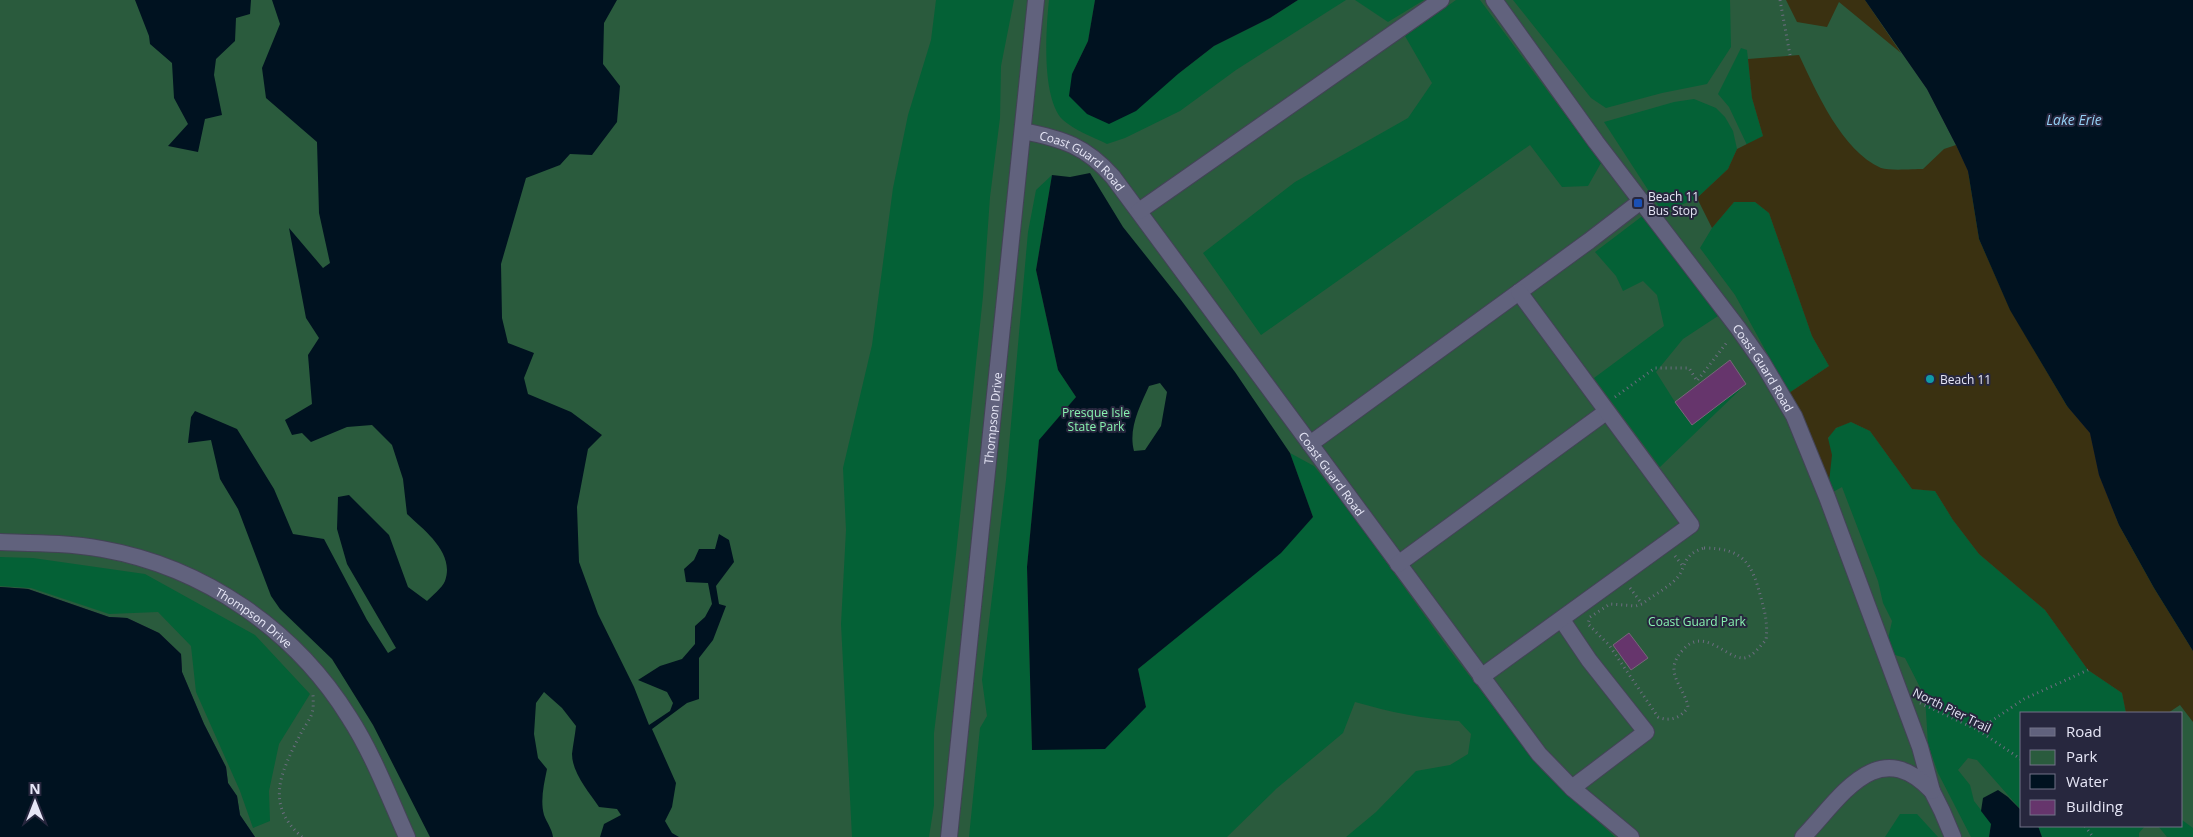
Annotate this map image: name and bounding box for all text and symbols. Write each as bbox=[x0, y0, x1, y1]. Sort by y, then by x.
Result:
water label: Lake Erie bbox=[2046, 110, 2102, 129]
street label: Coast Guard Road bbox=[1038, 126, 1129, 194]
place label: Beach 11 Bus Stop bbox=[1648, 188, 1699, 219]
marker: Beach 11 Bus Stop bbox=[1632, 197, 1644, 209]
street label: Coast Guard Road bbox=[1729, 320, 1798, 415]
street label: Thompson Drive bbox=[979, 371, 1006, 465]
place label: Beach 11 bbox=[1940, 371, 1991, 388]
marker: Beach 11 bbox=[1924, 373, 1936, 385]
park label: Presque Isle State Park bbox=[1062, 404, 1130, 435]
street label: Coast Guard Road bbox=[1295, 428, 1369, 519]
street label: Thompson Drive bbox=[212, 583, 297, 652]
park label: Coast Guard Park bbox=[1648, 613, 1747, 630]
street label: North Pier Trail bbox=[1910, 684, 1994, 736]
legend bbox=[2020, 712, 2183, 827]
text: Road bbox=[2066, 721, 2102, 741]
text: Park bbox=[2066, 746, 2097, 766]
text: Water bbox=[2066, 771, 2108, 791]
north arrow bbox=[10, 777, 60, 827]
text: N bbox=[29, 779, 41, 798]
text: Building bbox=[2066, 796, 2123, 816]

